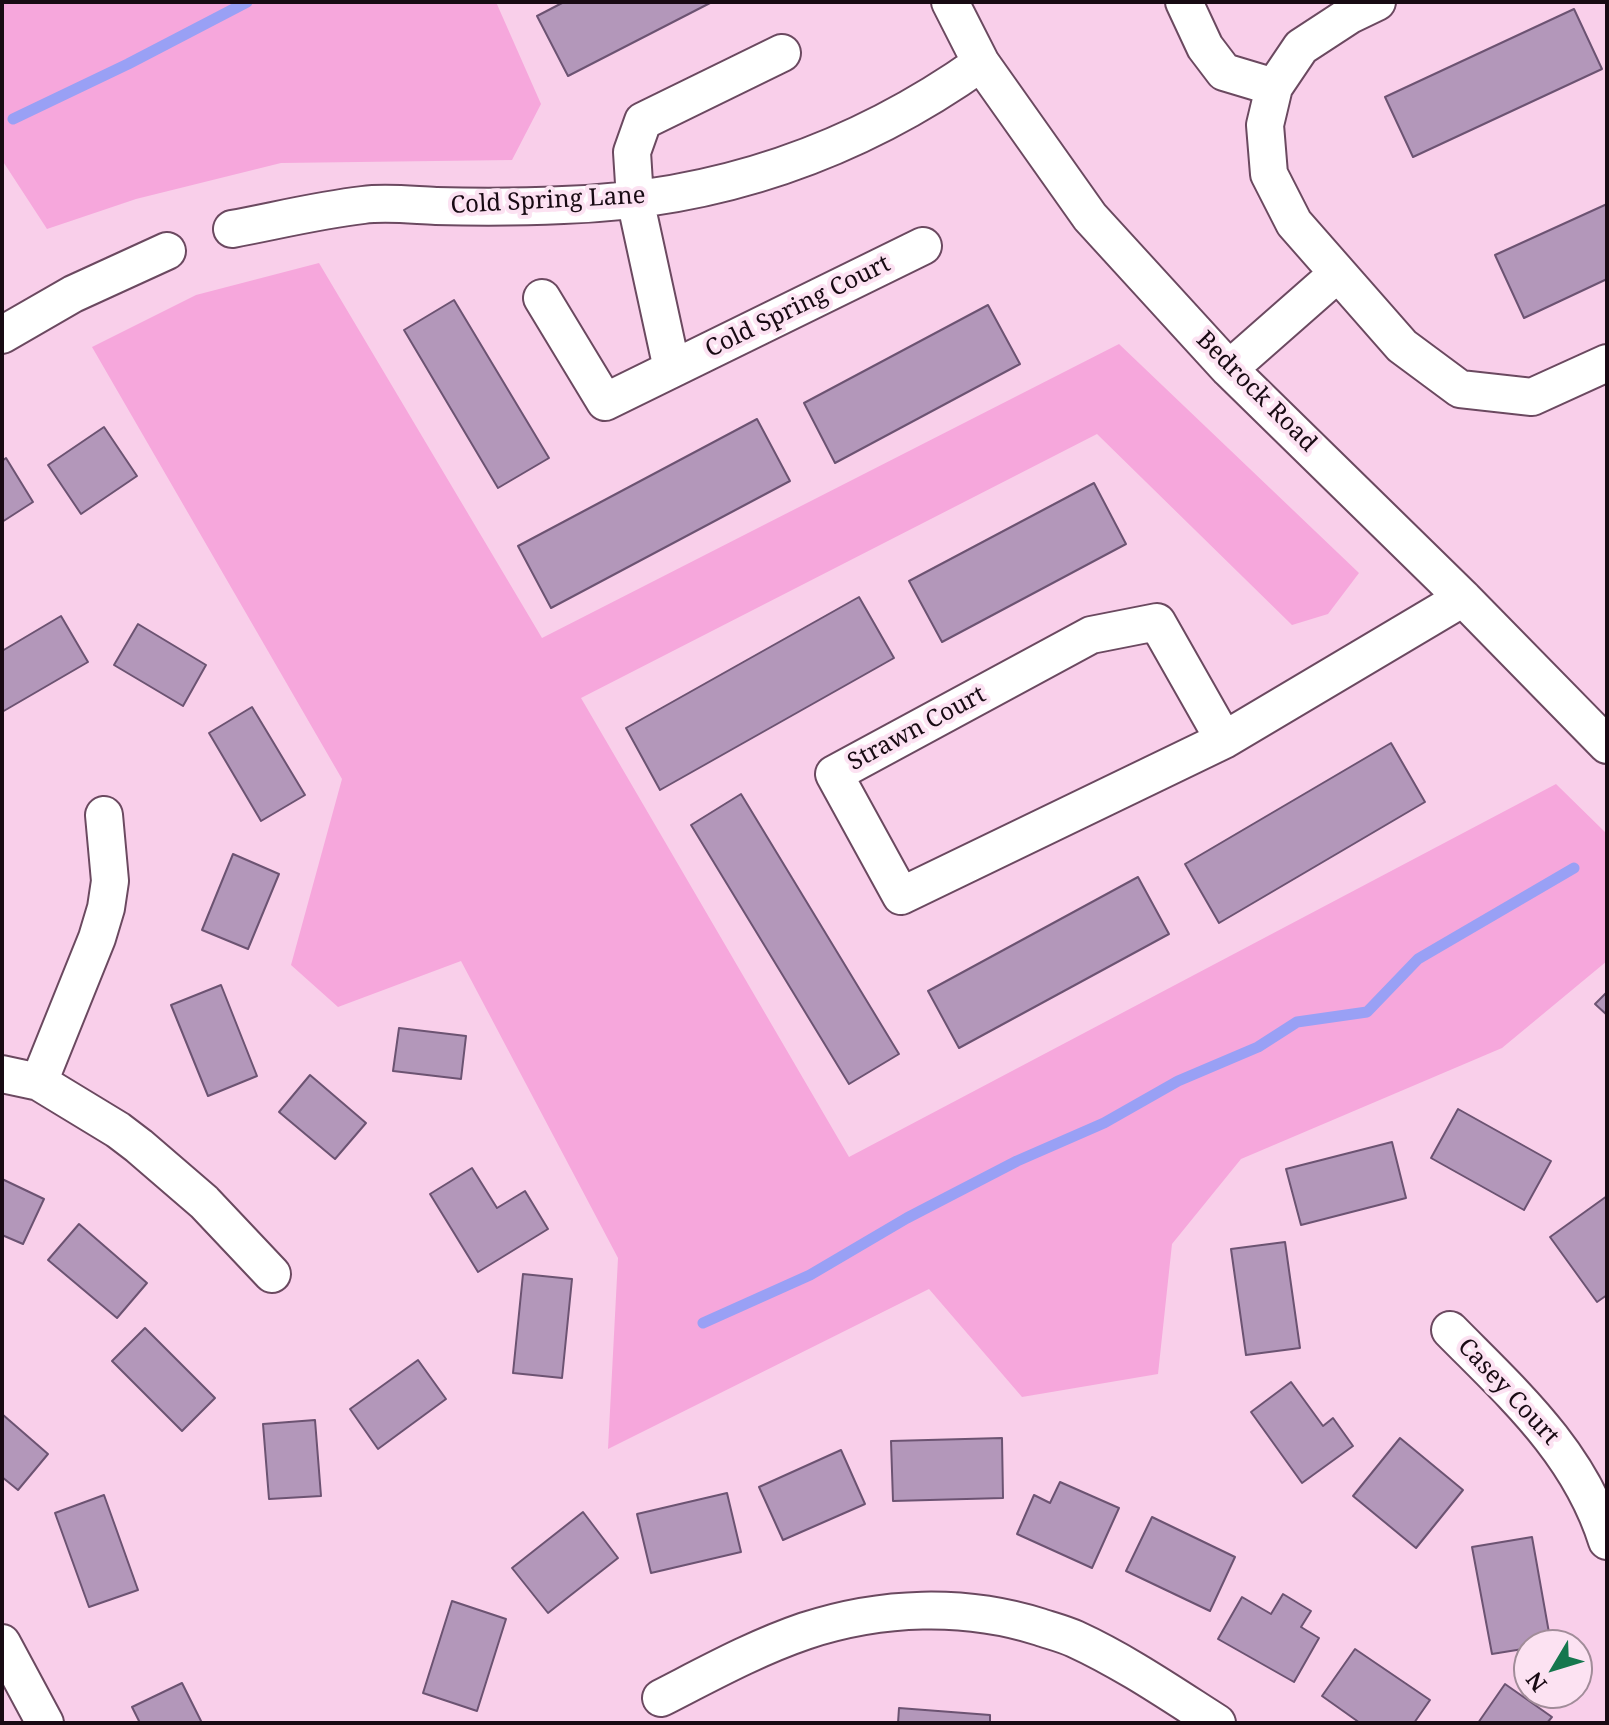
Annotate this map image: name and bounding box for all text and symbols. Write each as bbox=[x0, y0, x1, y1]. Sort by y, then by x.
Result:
street label: Cold Spring Lane bbox=[450, 182, 646, 220]
street label: Cold Spring Court bbox=[701, 250, 895, 364]
street label: Bedrock Road bbox=[1190, 326, 1322, 458]
street label: Strawn Court bbox=[843, 681, 991, 777]
street label: Casey Court bbox=[1451, 1333, 1565, 1451]
north arrow bbox=[1513, 1629, 1593, 1709]
text: N bbox=[1519, 1666, 1553, 1699]

